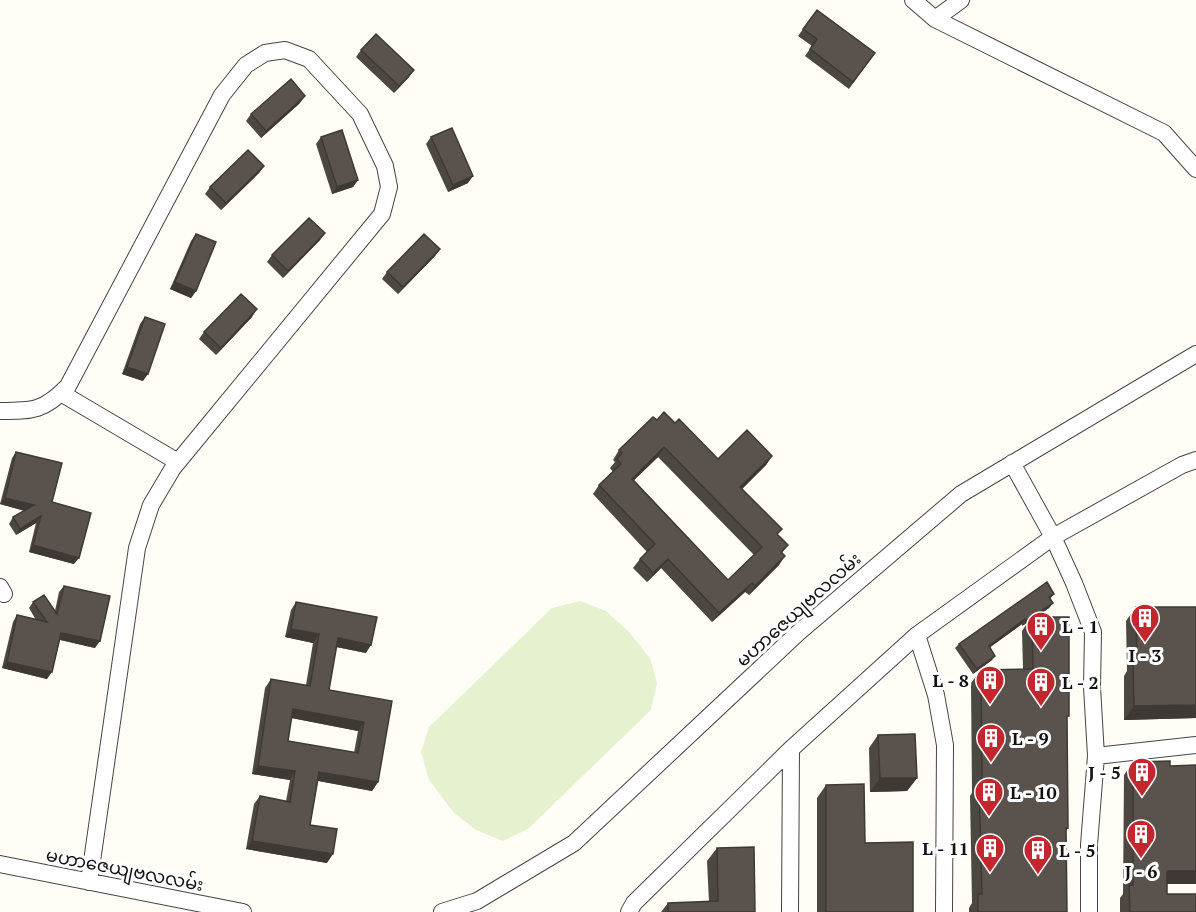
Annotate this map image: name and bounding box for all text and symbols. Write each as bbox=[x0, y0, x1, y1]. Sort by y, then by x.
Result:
street label: မဟာဇေယျဗလလမ်း bbox=[731, 547, 868, 674]
building icon: I - 3 bbox=[1129, 602, 1161, 644]
building icon: L - 1 bbox=[1025, 610, 1057, 652]
place label: L - 1 bbox=[1062, 614, 1099, 638]
place label: I - 3 bbox=[1129, 643, 1161, 667]
building icon: L - 8 bbox=[974, 664, 1006, 706]
building icon: L - 2 bbox=[1025, 666, 1057, 708]
place label: L - 8 bbox=[932, 668, 969, 692]
place label: L - 2 bbox=[1062, 670, 1099, 694]
building icon: L - 9 bbox=[975, 722, 1007, 764]
place label: L - 9 bbox=[1012, 726, 1049, 750]
building icon: J - 5 bbox=[1126, 756, 1158, 798]
place label: J - 5 bbox=[1088, 760, 1121, 784]
building icon: L - 10 bbox=[973, 776, 1005, 818]
place label: L - 10 bbox=[1010, 780, 1057, 804]
building icon: J - 6 bbox=[1125, 818, 1157, 860]
building icon: L - 11 bbox=[974, 832, 1006, 874]
building icon: L - 5 bbox=[1022, 834, 1054, 876]
place label: L - 11 bbox=[922, 836, 969, 860]
place label: L - 5 bbox=[1059, 838, 1096, 862]
street label: မဟာဇေယျဗလလမ်း bbox=[43, 842, 206, 900]
place label: J - 6 bbox=[1125, 859, 1157, 883]

